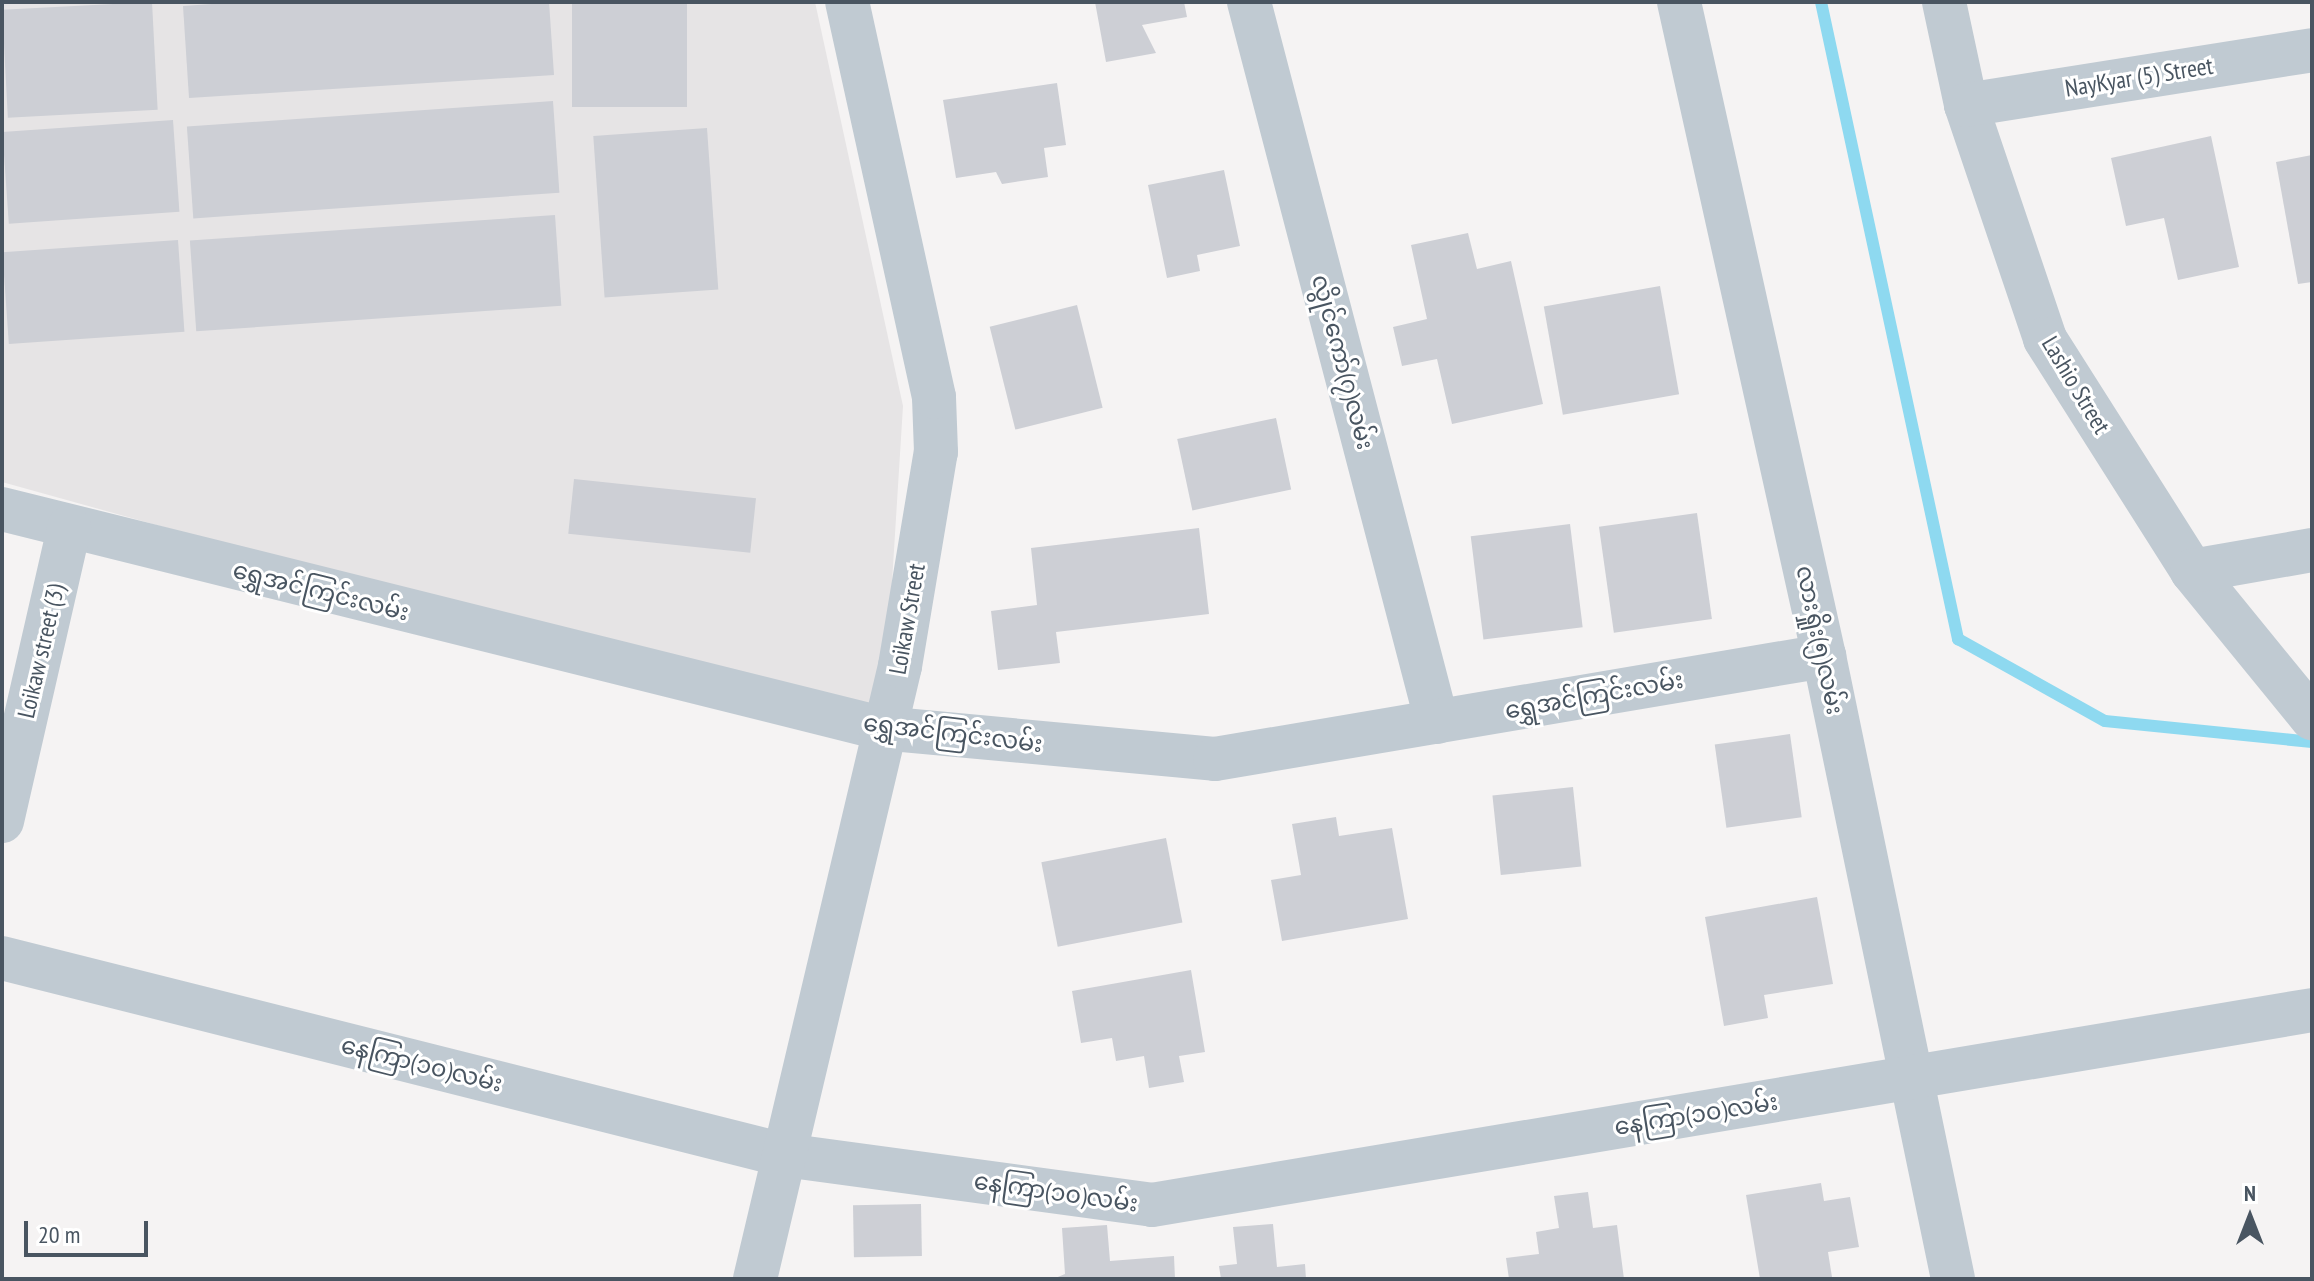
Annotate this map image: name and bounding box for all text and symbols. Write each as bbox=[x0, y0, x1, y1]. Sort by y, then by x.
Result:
street label: NayKyar (5) Street bbox=[2063, 51, 2215, 103]
street label: လွိုင်ကော်(၇)လမ်း bbox=[1306, 271, 1380, 453]
street label: Lashio Street bbox=[2036, 331, 2116, 439]
street label: ရွှေအင်ကြင်းလမ်း bbox=[230, 555, 412, 627]
street label: Loikaw Street bbox=[883, 561, 931, 677]
street label: လားရှိုး(၅)လမ်း bbox=[1790, 563, 1850, 717]
street label: Loikaw street (3) bbox=[12, 581, 70, 721]
street label: ရွှေအင်ကြင်းလမ်း bbox=[1503, 665, 1685, 725]
street label: ရွှေအင်ကြင်းလမ်း bbox=[862, 708, 1044, 758]
street label: နေကြာ(၁၀)လမ်း bbox=[338, 1030, 506, 1098]
street label: နေကြာ(၁၀)လမ်း bbox=[1612, 1087, 1780, 1141]
street label: နေကြာ(၁၀)လမ်း bbox=[972, 1166, 1140, 1218]
north arrow bbox=[2210, 1177, 2290, 1257]
text: N bbox=[2244, 1179, 2256, 1207]
scale bar bbox=[28, 1205, 152, 1255]
text: 20 m bbox=[38, 1219, 80, 1250]

